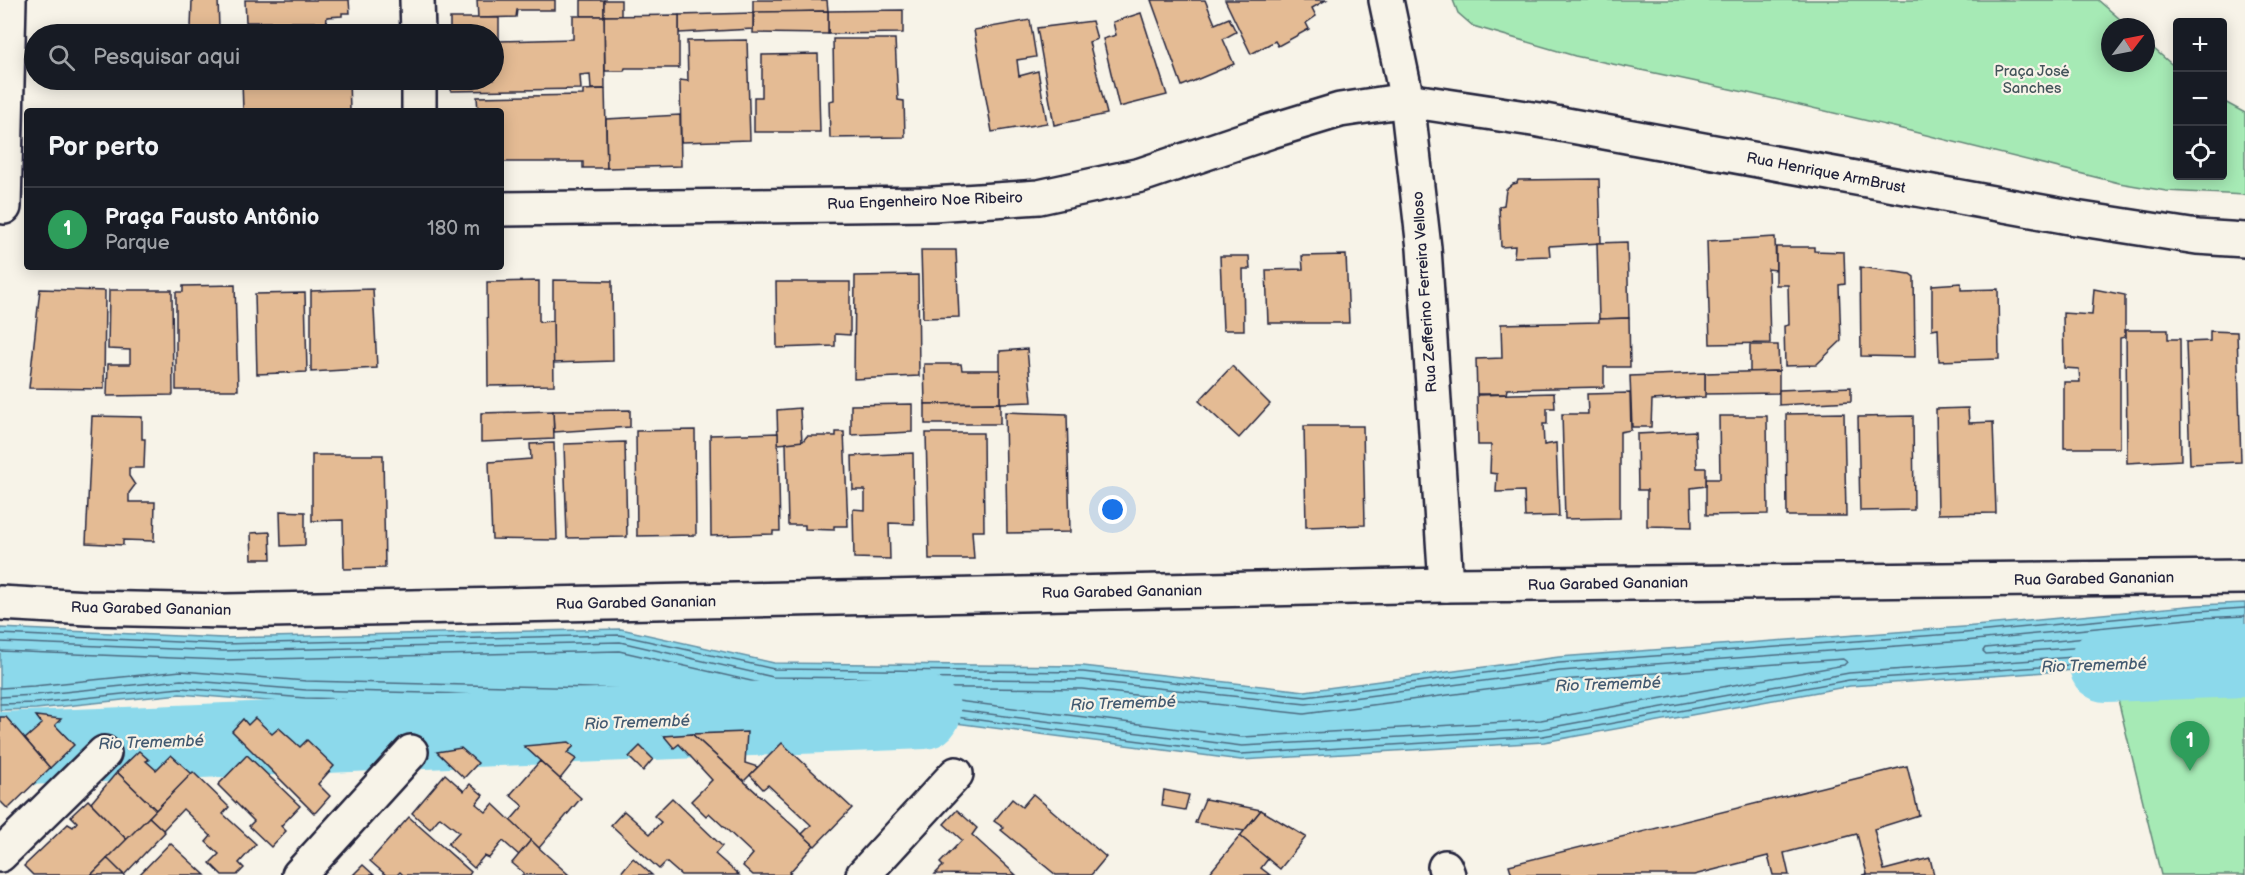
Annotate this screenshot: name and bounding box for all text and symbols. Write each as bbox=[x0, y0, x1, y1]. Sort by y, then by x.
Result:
north arrow bbox=[2101, 18, 2155, 72]
map controls bbox=[2173, 18, 2227, 180]
button: + bbox=[2173, 18, 2227, 72]
search box bbox=[24, 24, 504, 90]
icon: search bbox=[45, 41, 78, 74]
text: Pesquisar aqui bbox=[93, 44, 240, 71]
park label: Praça José Sanches bbox=[1994, 62, 2070, 98]
button: − bbox=[2173, 72, 2227, 126]
button: locate bbox=[2173, 126, 2227, 180]
text: Por perto bbox=[48, 132, 159, 163]
street label: Rua Henrique ArmBrust bbox=[1745, 148, 1908, 198]
street label: Rua Engenheiro Noe Ribeiro bbox=[827, 188, 1023, 214]
street label: Rua Zefferino Ferreira Velloso bbox=[1408, 191, 1442, 393]
text: Praça Fausto Antônio bbox=[105, 204, 319, 231]
text: 1 bbox=[63, 217, 72, 241]
text: 180 m bbox=[427, 217, 480, 241]
text: Parque bbox=[105, 231, 170, 255]
your location bbox=[1098, 495, 1127, 524]
street label: Rua Garabed Gananian bbox=[2014, 568, 2174, 590]
street label: Rua Garabed Gananian bbox=[1528, 573, 1688, 595]
street label: Rua Garabed Gananian bbox=[1042, 581, 1202, 603]
street label: Rua Garabed Gananian bbox=[556, 592, 716, 614]
street label: Rua Garabed Gananian bbox=[71, 598, 231, 620]
water label: Rio Tremembé bbox=[2041, 655, 2147, 677]
water label: Rio Tremembé bbox=[1555, 674, 1661, 696]
water label: Rio Tremembé bbox=[1070, 693, 1176, 715]
water label: Rio Tremembé bbox=[584, 712, 690, 734]
pin: 1 bbox=[2170, 722, 2210, 771]
water label: Rio Tremembé bbox=[98, 732, 204, 754]

